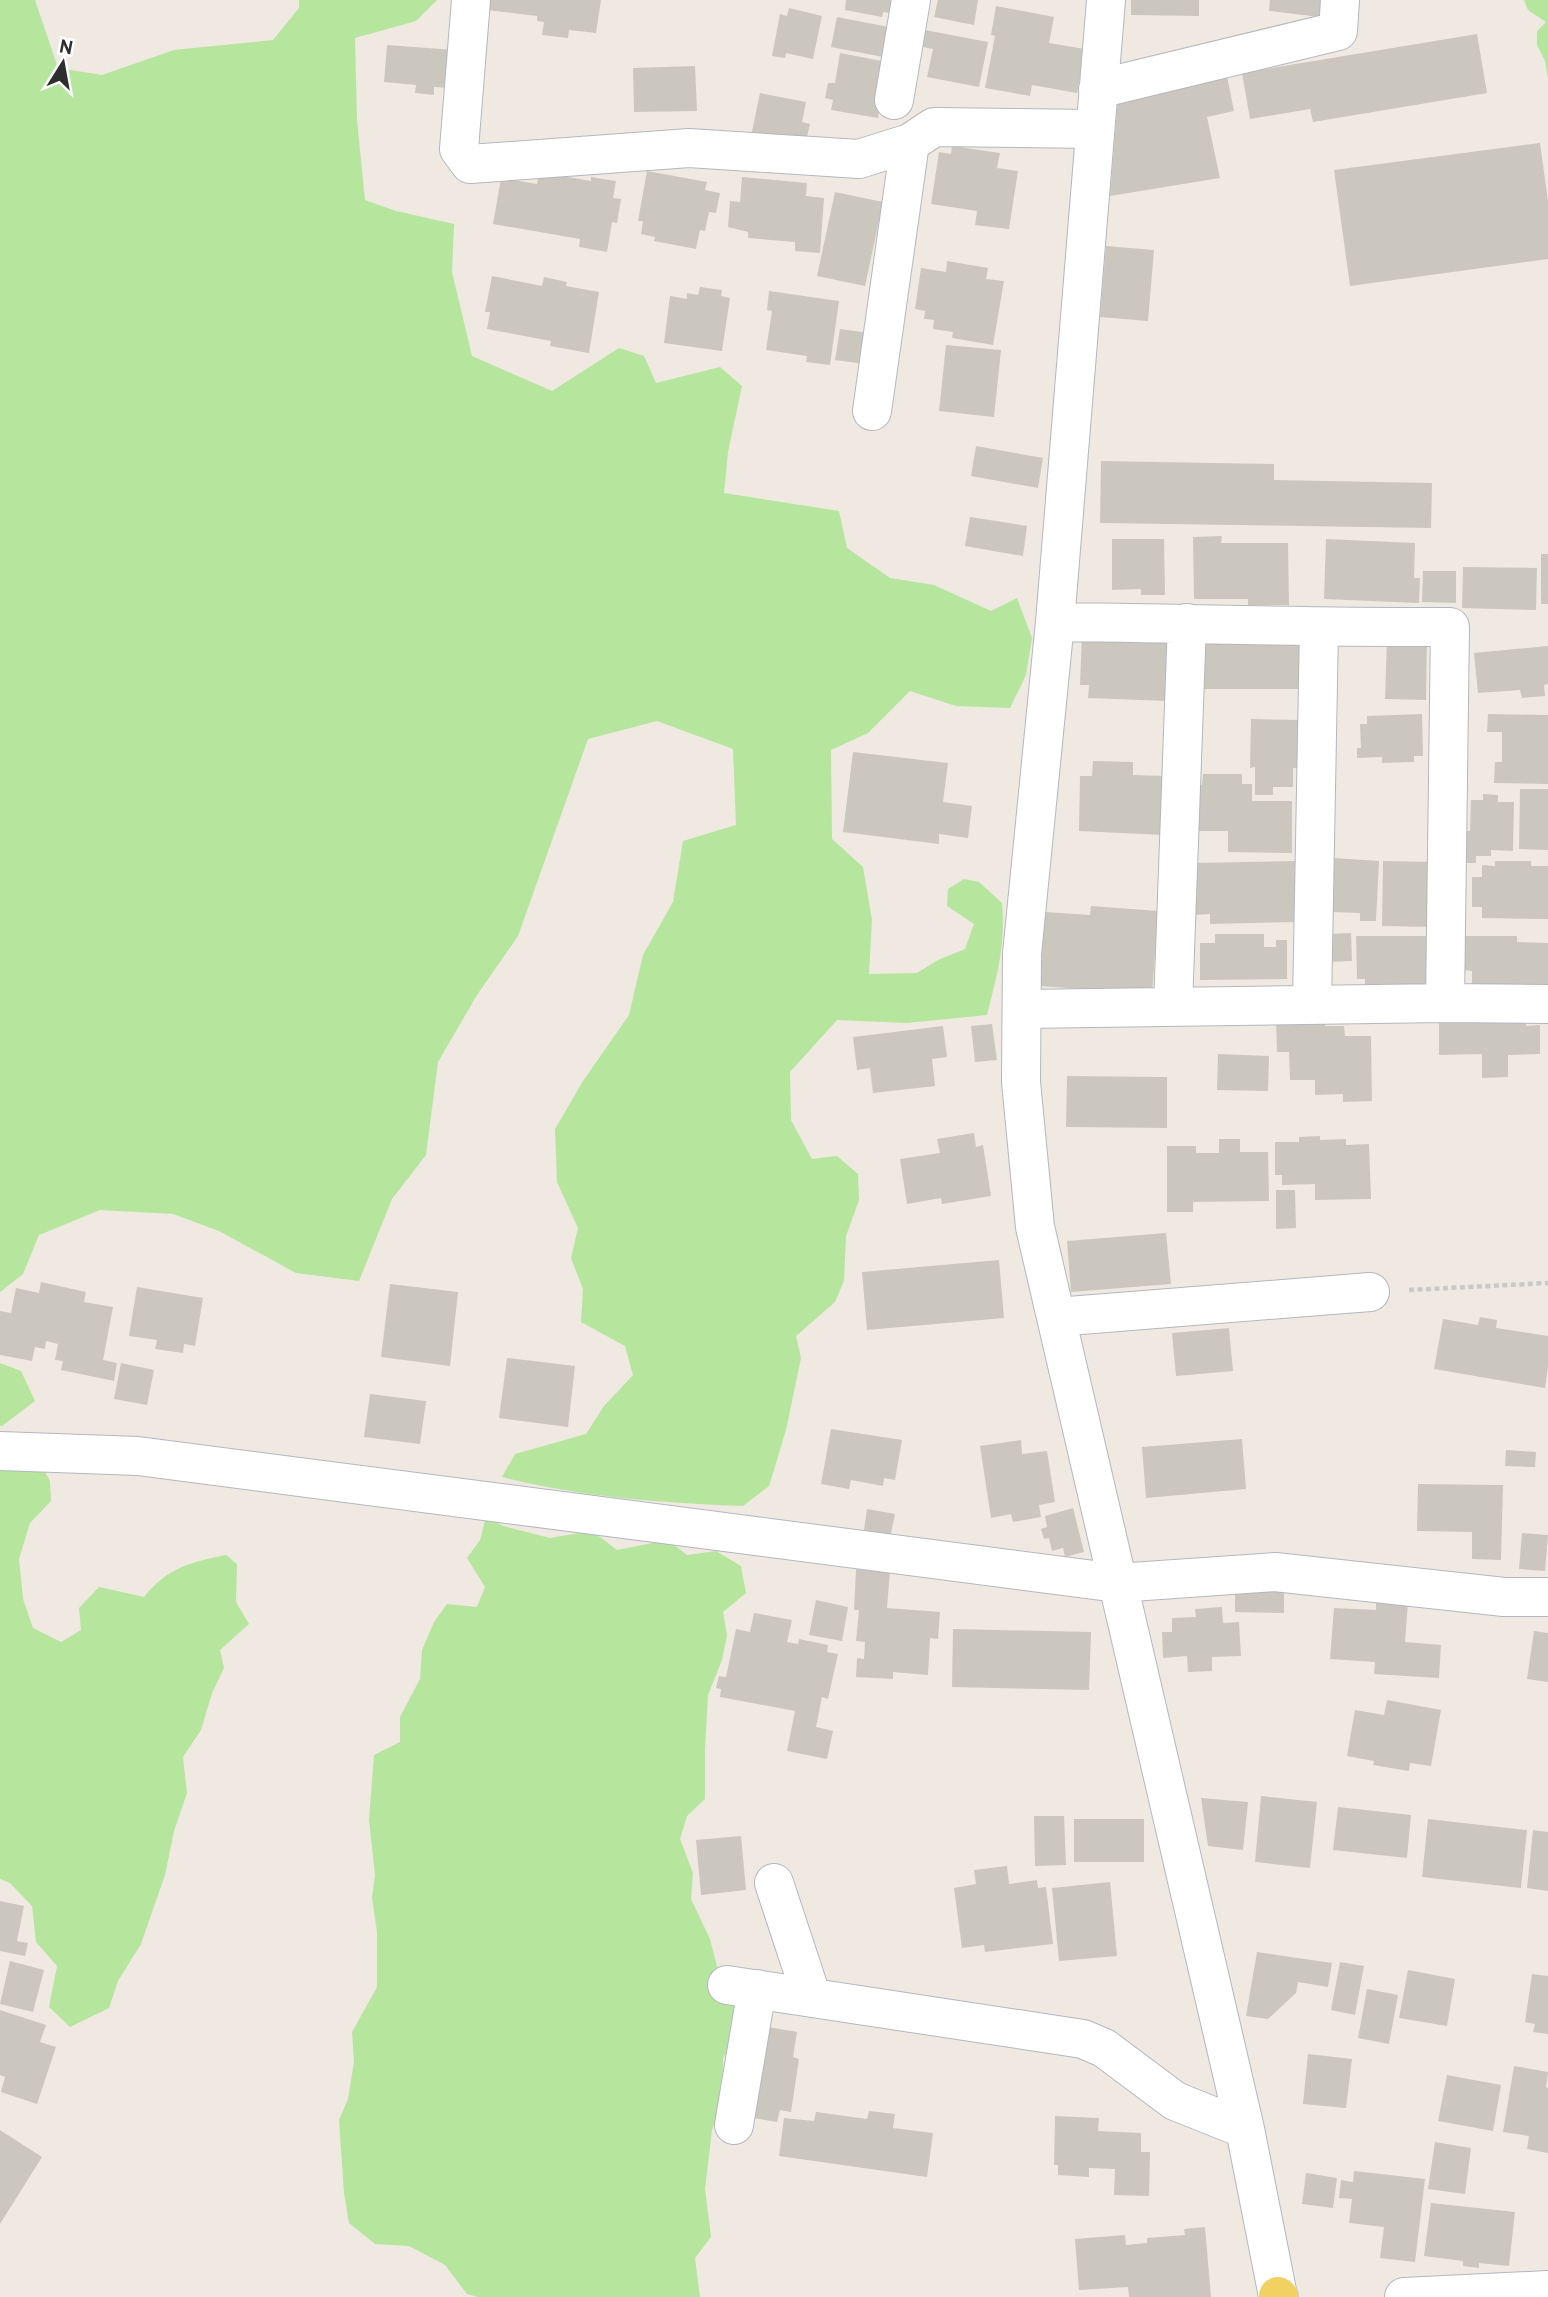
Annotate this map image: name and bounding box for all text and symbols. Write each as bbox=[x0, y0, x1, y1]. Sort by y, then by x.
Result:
north arrow bbox=[28, 28, 98, 98]
text: N bbox=[57, 35, 75, 61]

